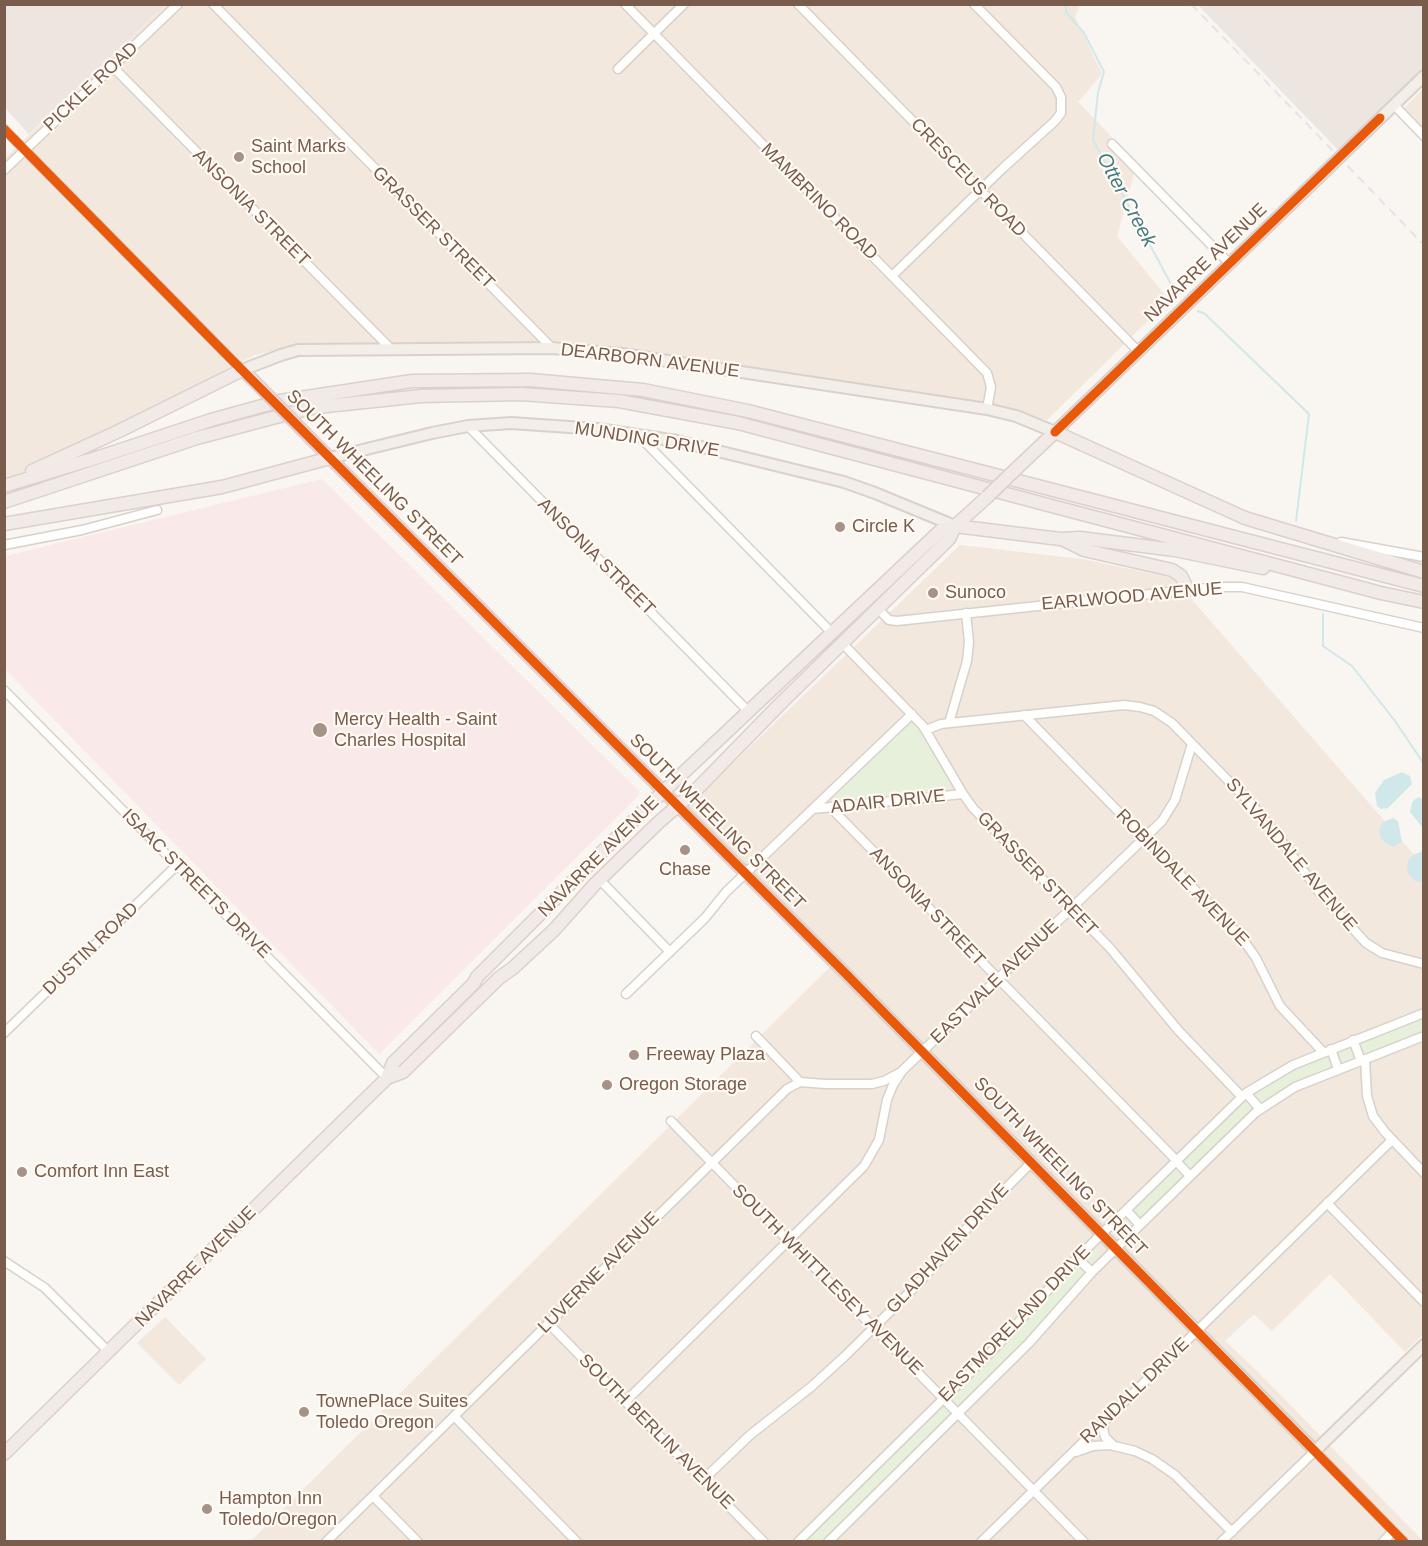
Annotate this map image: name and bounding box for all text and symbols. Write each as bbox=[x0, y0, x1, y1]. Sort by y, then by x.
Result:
street label: PICKLE ROAD bbox=[39, 38, 143, 136]
street label: CRESCEUS ROAD bbox=[906, 114, 1030, 242]
place label: Saint Marks School bbox=[251, 136, 346, 178]
street label: MAMBRINO ROAD bbox=[756, 139, 882, 265]
street label: ANSONIA STREET bbox=[188, 145, 314, 271]
water label: Otter Creek bbox=[1091, 149, 1161, 251]
marker: Saint Marks School bbox=[232, 150, 246, 164]
street label: GRASSER STREET bbox=[367, 162, 499, 294]
street label: NAVARRE AVENUE bbox=[1140, 199, 1272, 327]
street label: DEARBORN AVENUE bbox=[560, 339, 740, 383]
street label: SOUTH WHEELING STREET bbox=[282, 386, 466, 570]
street label: MUNDING DRIVE bbox=[573, 418, 721, 462]
street label: ANSONIA STREET bbox=[533, 494, 659, 620]
place label: Circle K bbox=[852, 516, 915, 538]
marker: Circle K bbox=[833, 520, 847, 534]
street label: EARLWOOD AVENUE bbox=[1041, 578, 1223, 616]
place label: Sunoco bbox=[945, 582, 1006, 604]
marker: Sunoco bbox=[926, 586, 940, 600]
place label: Mercy Health - Saint Charles Hospital bbox=[334, 709, 497, 752]
marker: Mercy Health - Saint Charles Hospital bbox=[311, 721, 329, 739]
street label: SOUTH WHEELING STREET bbox=[625, 730, 809, 914]
street label: SYLVANDALE AVENUE bbox=[1221, 774, 1361, 936]
street label: ADAIR DRIVE bbox=[830, 785, 946, 819]
street label: NAVARRE AVENUE bbox=[534, 792, 664, 922]
street label: ISAAC STREETS DRIVE bbox=[117, 805, 275, 963]
street label: ROBINDALE AVENUE bbox=[1111, 805, 1253, 951]
street label: GRASSER STREET bbox=[972, 808, 1102, 940]
marker: Chase bbox=[678, 843, 692, 857]
street label: ANSONIA STREET bbox=[865, 843, 989, 971]
place label: Chase bbox=[659, 859, 711, 881]
street label: DUSTIN ROAD bbox=[39, 898, 143, 1000]
street label: EASTVALE AVENUE bbox=[927, 915, 1063, 1049]
place label: Freeway Plaza bbox=[646, 1044, 765, 1066]
marker: Freeway Plaza bbox=[627, 1048, 641, 1062]
street label: SOUTH WHEELING STREET bbox=[969, 1073, 1151, 1261]
place label: Oregon Storage bbox=[619, 1074, 747, 1096]
marker: Oregon Storage bbox=[600, 1078, 614, 1092]
place label: Comfort Inn East bbox=[34, 1161, 169, 1183]
marker: Comfort Inn East bbox=[15, 1165, 29, 1179]
street label: SOUTH WHITTLESEY AVENUE bbox=[727, 1180, 927, 1380]
street label: GLADHAVEN DRIVE bbox=[882, 1180, 1014, 1318]
street label: NAVARRE AVENUE bbox=[131, 1202, 261, 1332]
street label: LUVERNE AVENUE bbox=[534, 1208, 664, 1338]
street label: EASTMORELAND DRIVE bbox=[935, 1241, 1095, 1407]
street label: RANDALL DRIVE bbox=[1076, 1334, 1194, 1448]
street label: SOUTH BERLIN AVENUE bbox=[574, 1350, 738, 1514]
place label: TownePlace Suites Toledo Oregon bbox=[316, 1391, 468, 1434]
marker: TownePlace Suites Toledo Oregon bbox=[297, 1405, 311, 1419]
place label: Hampton Inn Toledo/Oregon bbox=[219, 1488, 337, 1530]
marker: Hampton Inn Toledo/Oregon bbox=[200, 1502, 214, 1516]

